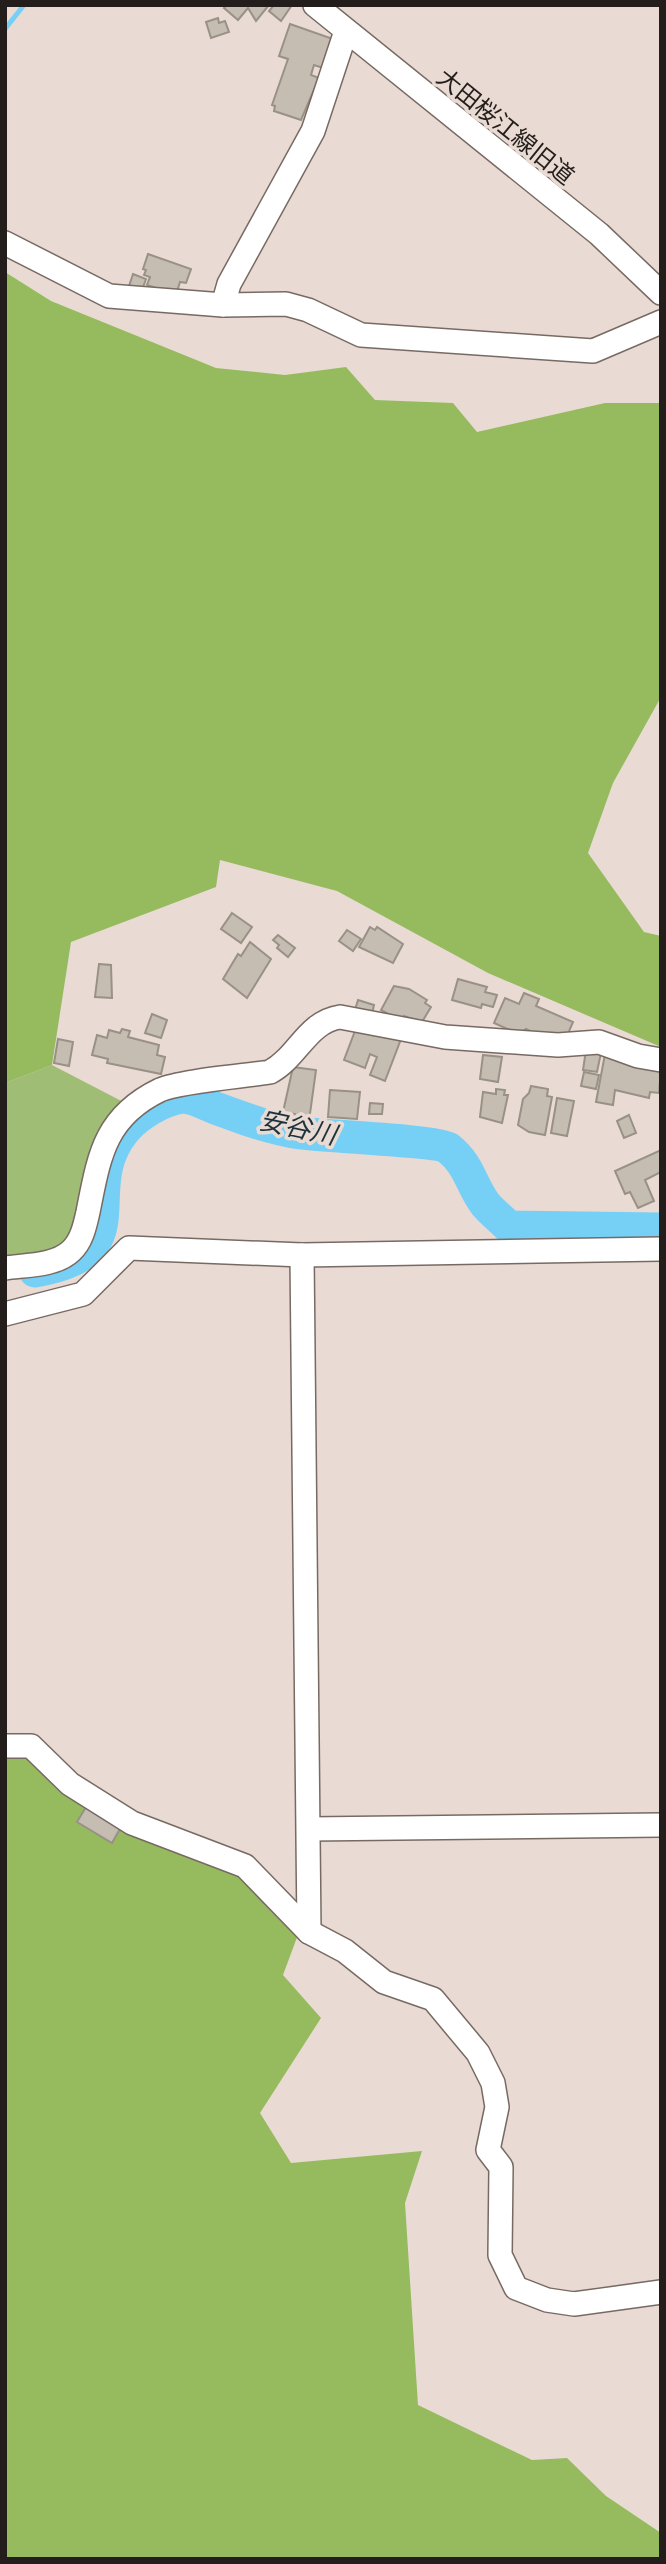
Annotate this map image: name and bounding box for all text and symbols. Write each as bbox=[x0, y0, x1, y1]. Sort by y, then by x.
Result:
street label: 大田桜江線旧道 bbox=[431, 61, 581, 191]
water label: 安谷川 bbox=[256, 1103, 343, 1152]

